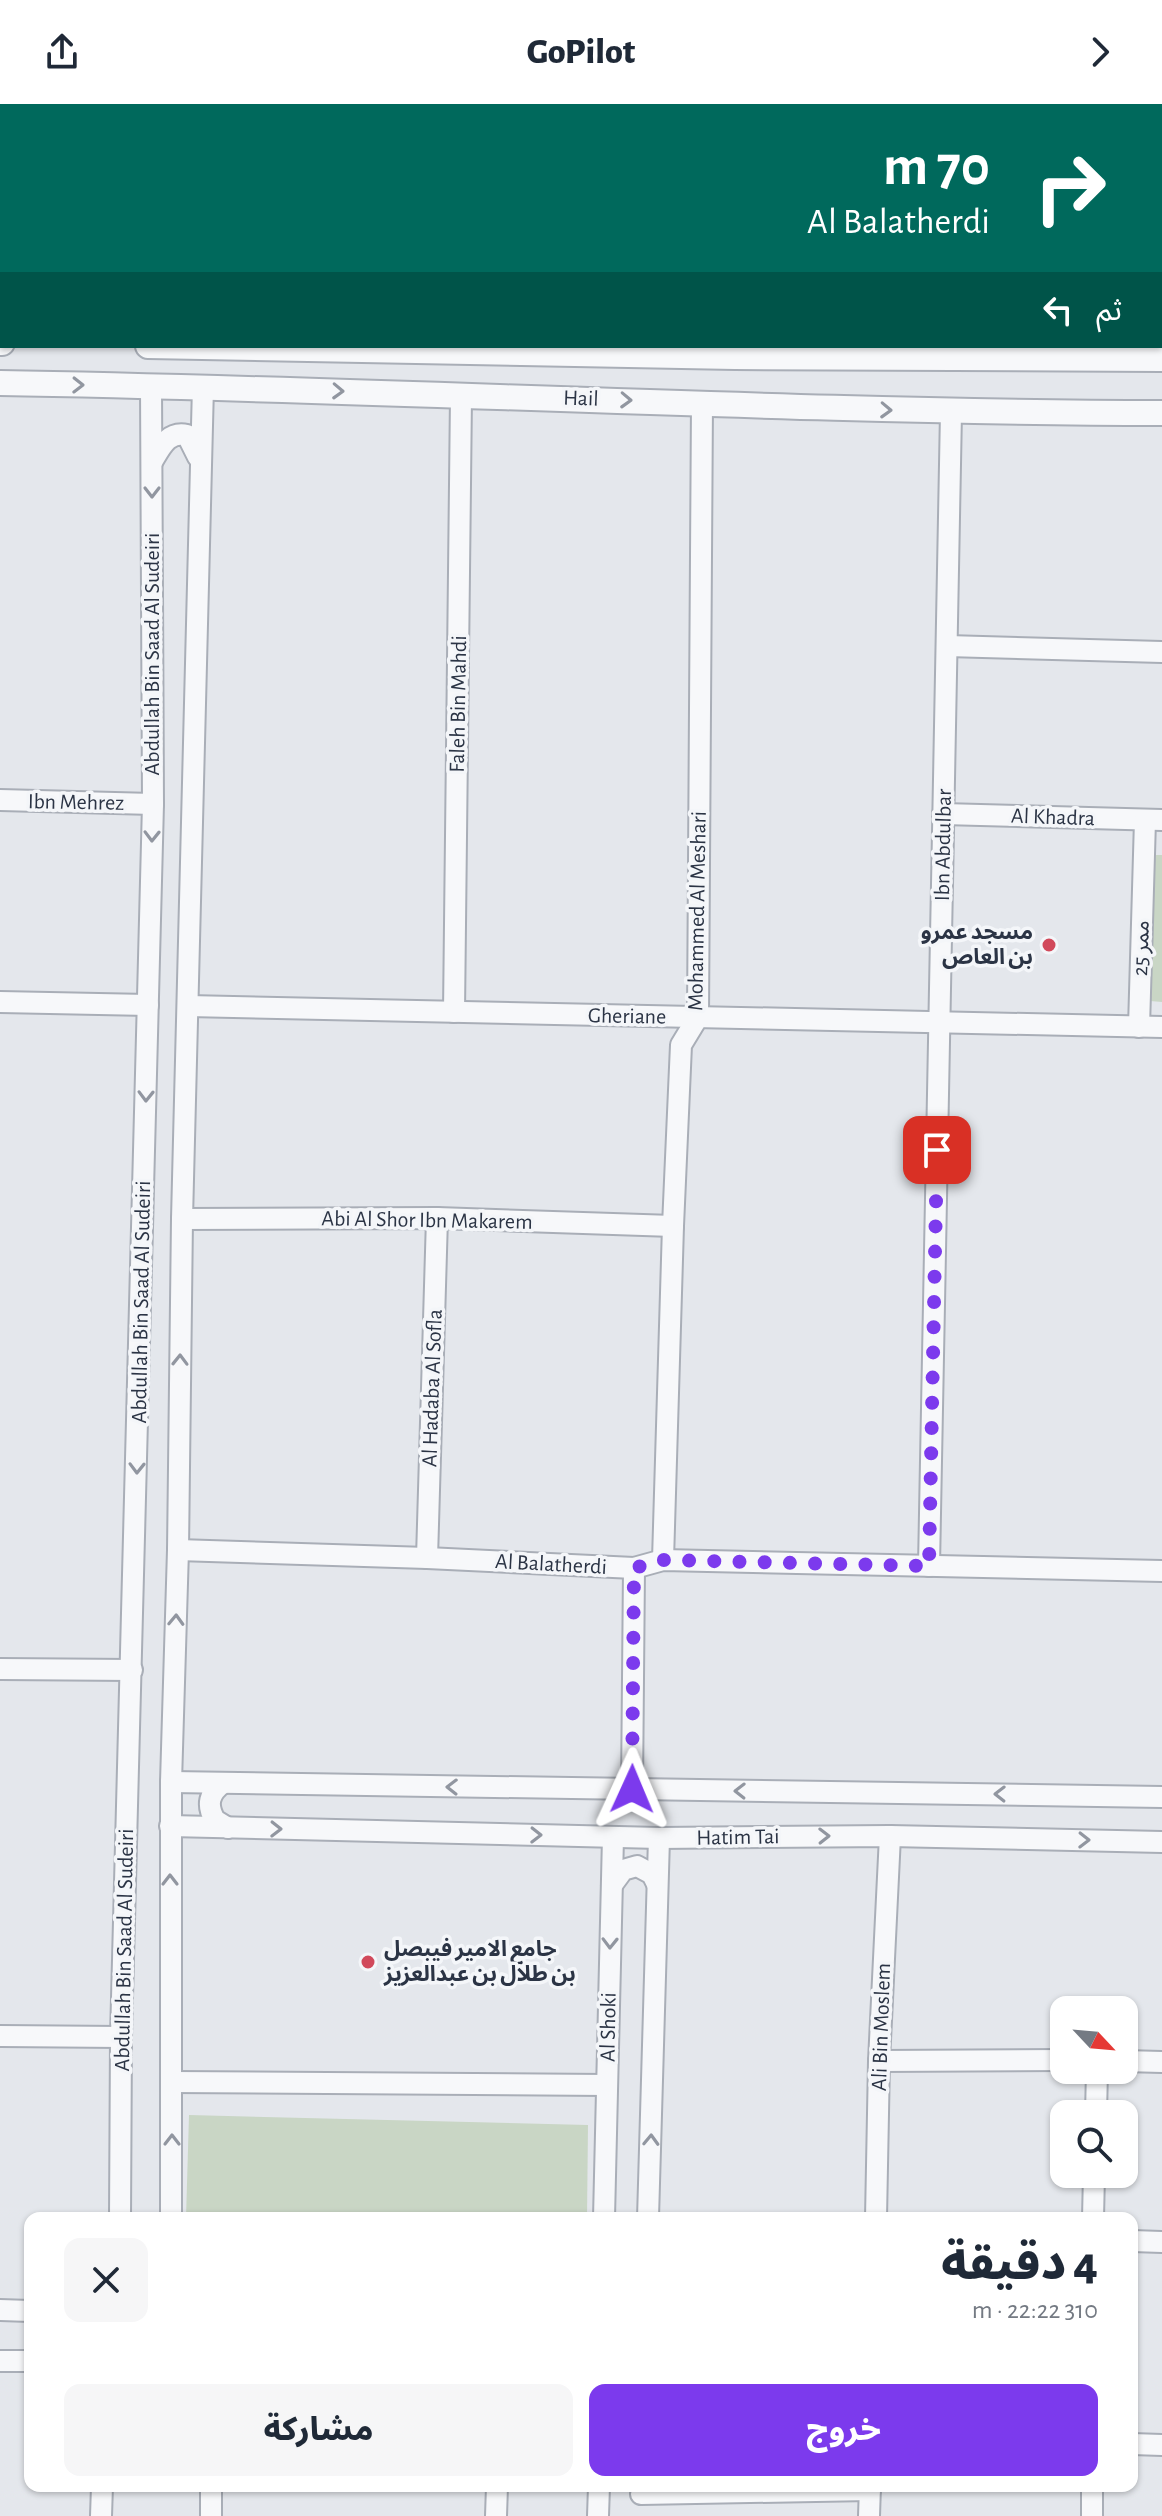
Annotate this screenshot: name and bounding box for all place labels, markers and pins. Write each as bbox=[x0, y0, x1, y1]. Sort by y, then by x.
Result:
place label: مسجد عمرو بن العاص bbox=[921, 921, 1033, 969]
marker: مسجد عمرو بن العاص bbox=[1040, 936, 1058, 954]
pin bbox=[903, 1116, 971, 1184]
place label: جامع الامير فيبصل بن طلال بن عبدالعزيز bbox=[383, 1937, 576, 1986]
marker: جامع الامير فيبصل بن طلال بن عبدالعزيز bbox=[359, 1953, 377, 1971]

